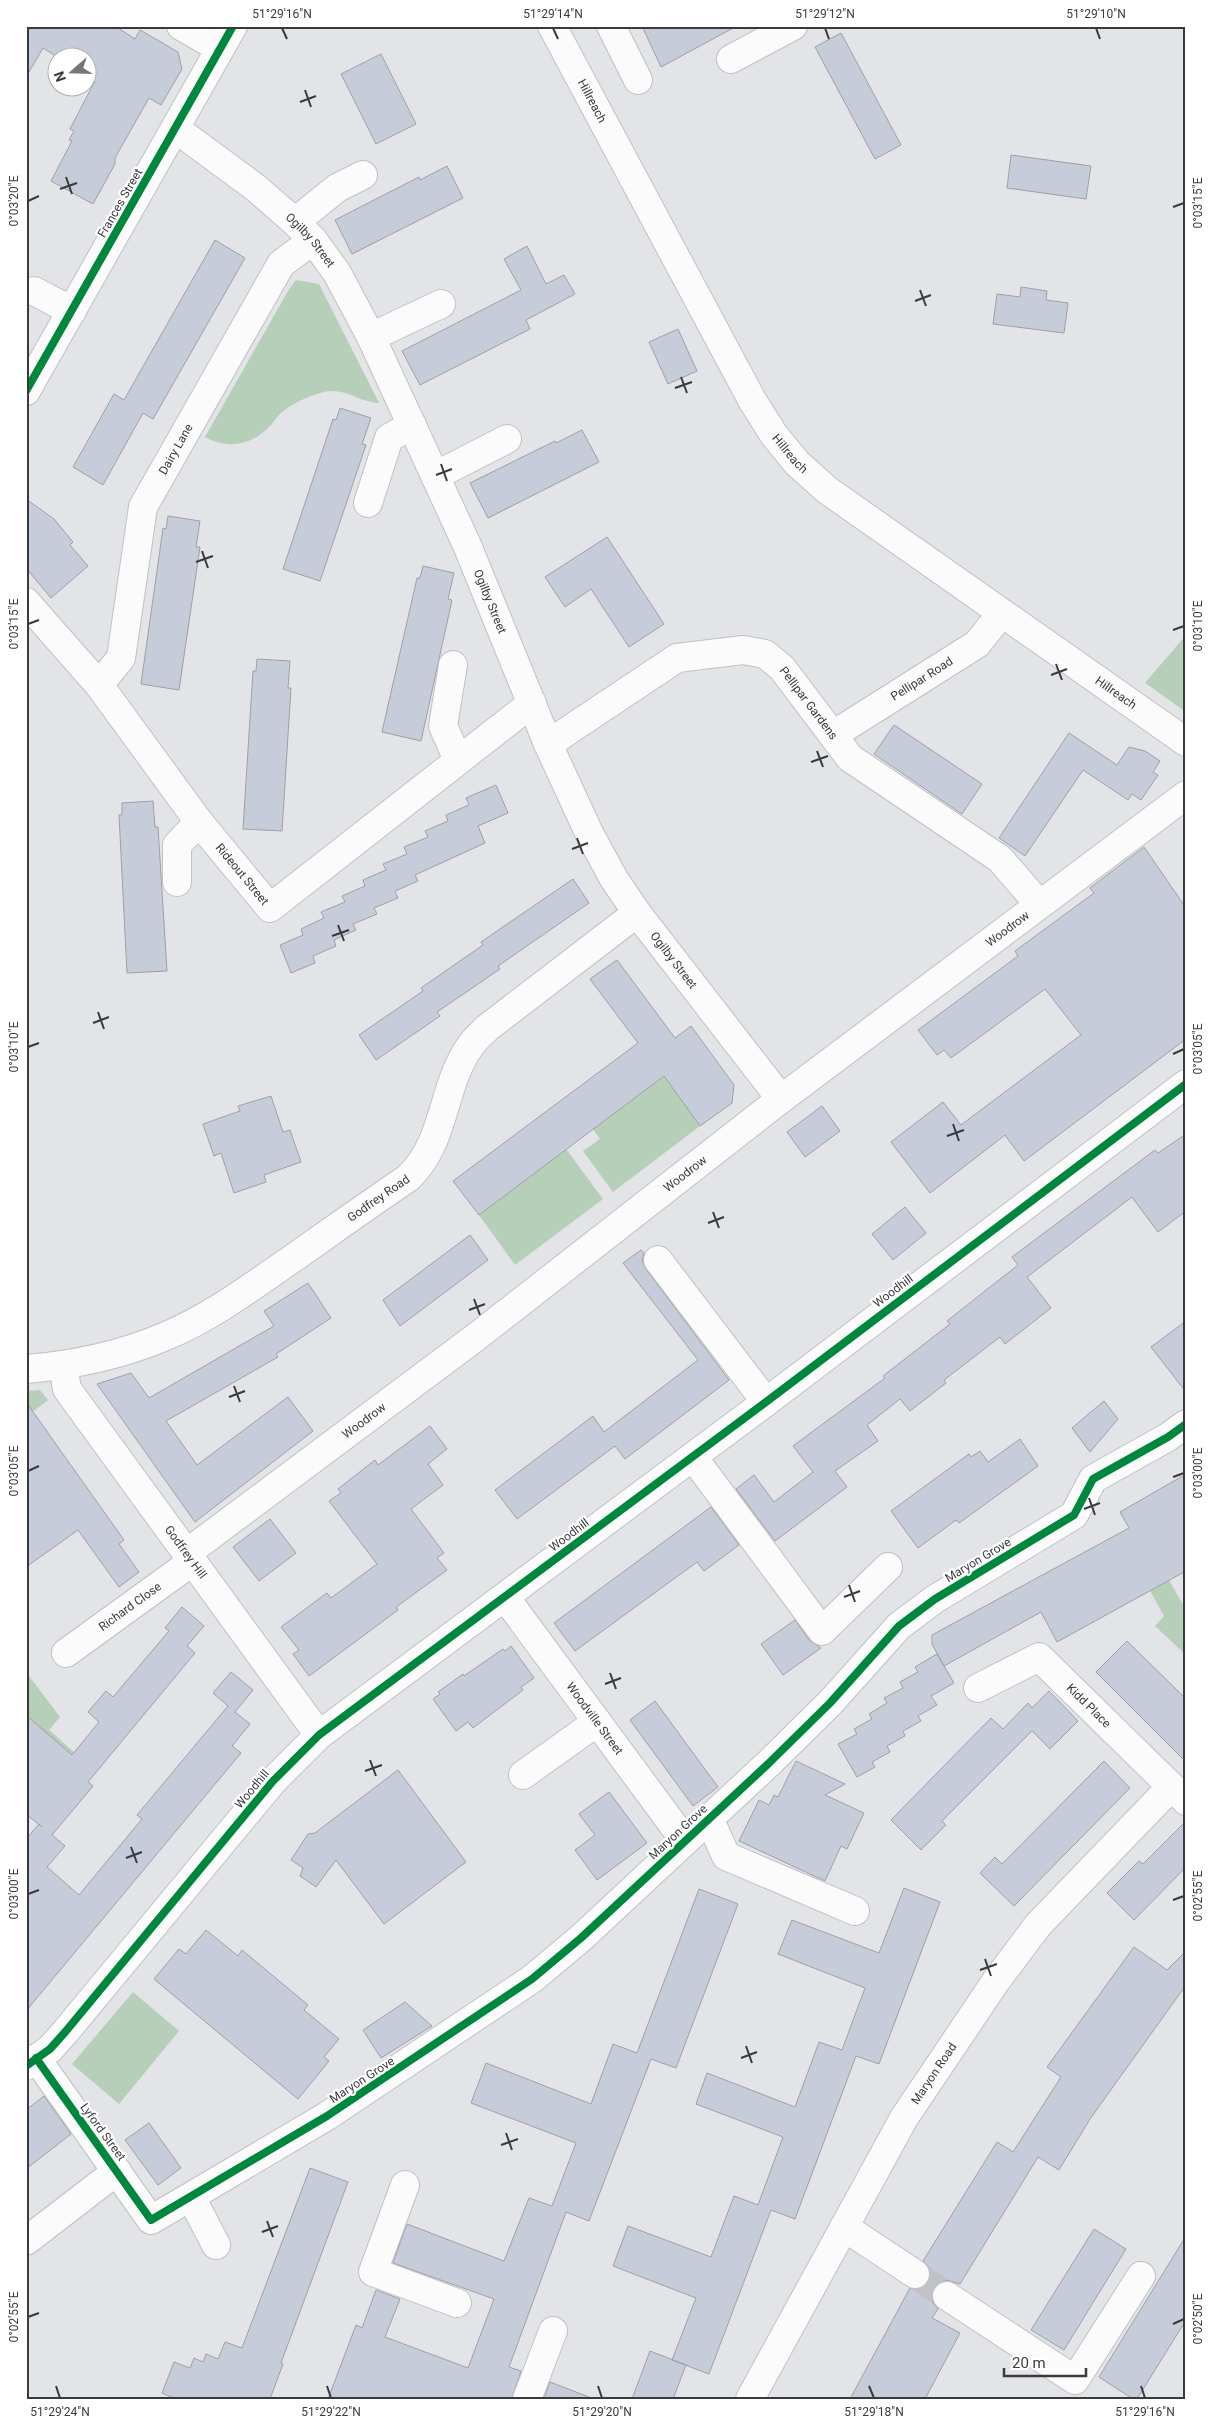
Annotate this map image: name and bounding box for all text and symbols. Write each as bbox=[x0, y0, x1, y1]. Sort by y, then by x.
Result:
text: 51°29'16"N bbox=[252, 7, 312, 21]
text: 51°29'14"N bbox=[523, 7, 583, 21]
text: 51°29'12"N bbox=[795, 7, 855, 21]
text: 51°29'10"N bbox=[1066, 7, 1126, 21]
north arrow bbox=[48, 48, 98, 98]
text: N bbox=[51, 69, 69, 84]
street label: Hillreach bbox=[575, 77, 609, 125]
street label: Frances Street bbox=[95, 166, 145, 240]
text: 0°03'20"E bbox=[7, 175, 21, 226]
text: 0°03'15"E bbox=[1191, 177, 1205, 228]
street label: Ogilby Street bbox=[283, 210, 338, 270]
street label: Dairy Lane bbox=[156, 421, 196, 477]
street label: Hillreach bbox=[769, 431, 810, 476]
street label: Ogilby Street bbox=[471, 567, 509, 636]
text: 0°03'15"E bbox=[7, 598, 21, 649]
text: 0°03'10"E bbox=[1191, 600, 1205, 651]
street label: Pellipar Road bbox=[888, 654, 955, 704]
street label: Pellipar Gardens bbox=[777, 664, 841, 742]
street label: Hillreach bbox=[1093, 674, 1139, 712]
street label: Rideout Street bbox=[213, 841, 272, 908]
street label: Woodrow bbox=[983, 908, 1032, 950]
street label: Ogilby Street bbox=[647, 929, 700, 991]
text: 0°03'10"E bbox=[7, 1021, 21, 1072]
text: 0°03'05"E bbox=[1191, 1023, 1205, 1074]
street label: Woodrow bbox=[661, 1153, 709, 1195]
street label: Godfrey Road bbox=[345, 1172, 412, 1225]
street label: Woodhill bbox=[870, 1271, 916, 1311]
street label: Woodrow bbox=[339, 1400, 389, 1441]
text: 0°03'05"E bbox=[7, 1445, 21, 1496]
text: 0°03'00"E bbox=[1191, 1447, 1205, 1498]
street label: Woodhill bbox=[546, 1515, 592, 1555]
street label: Godfrey Hill bbox=[162, 1523, 210, 1581]
street label: Maryon Grove bbox=[943, 1535, 1013, 1585]
street label: Richard Close bbox=[96, 1579, 164, 1634]
street label: Woodville Street bbox=[563, 1680, 626, 1758]
street label: Kidd Place bbox=[1064, 1681, 1114, 1731]
street label: Woodhill bbox=[232, 1767, 272, 1811]
street label: Maryon Grove bbox=[646, 1802, 710, 1862]
text: 0°03'00"E bbox=[7, 1868, 21, 1919]
text: 0°02'55"E bbox=[1191, 1870, 1205, 1921]
street label: Maryon Road bbox=[908, 2040, 959, 2107]
street label: Maryon Grove bbox=[327, 2054, 397, 2106]
street label: Lyford Street bbox=[77, 2100, 129, 2164]
text: 0°02'55"E bbox=[7, 2291, 21, 2342]
text: 0°02'50"E bbox=[1191, 2293, 1205, 2344]
scale bar bbox=[1004, 2345, 1087, 2377]
text: 20 m bbox=[1012, 2354, 1046, 2372]
text: 51°29'24"N bbox=[30, 2405, 90, 2419]
text: 51°29'22"N bbox=[301, 2405, 361, 2419]
text: 51°29'20"N bbox=[572, 2405, 632, 2419]
text: 51°29'18"N bbox=[844, 2405, 904, 2419]
text: 51°29'16"N bbox=[1115, 2405, 1175, 2419]

